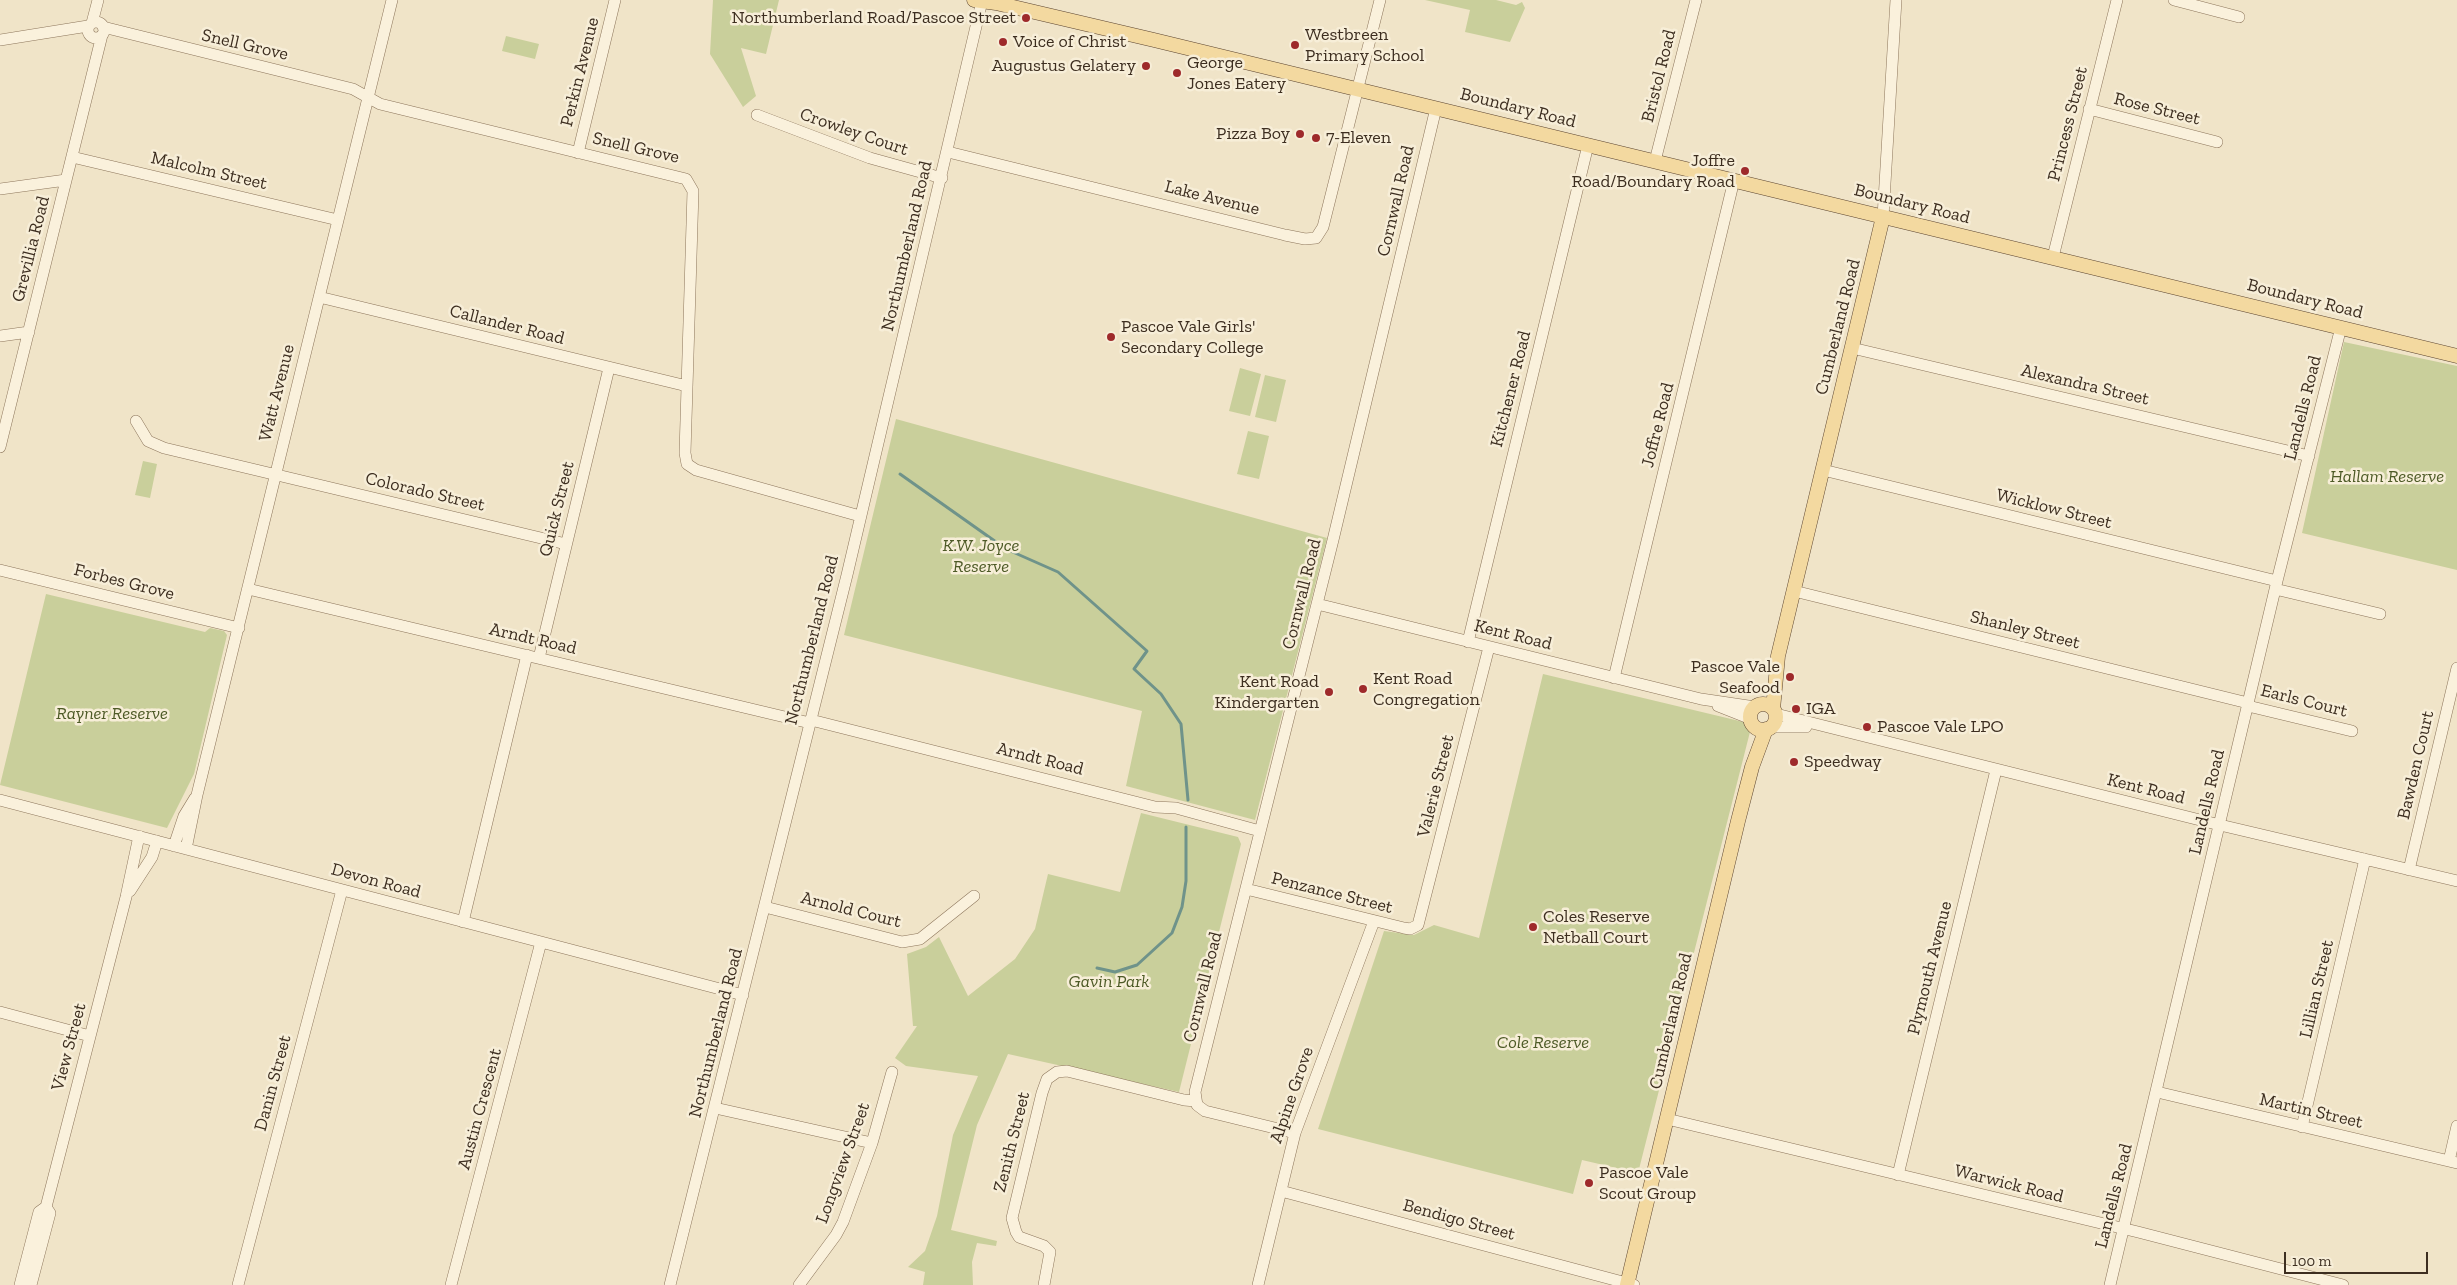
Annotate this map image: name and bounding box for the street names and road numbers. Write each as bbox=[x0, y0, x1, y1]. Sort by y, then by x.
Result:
street label: Perkin Avenue bbox=[556, 15, 604, 129]
street label: Snell Grove bbox=[200, 25, 290, 65]
street label: Bristol Road bbox=[1637, 27, 1681, 125]
street label: Princess Street bbox=[2043, 64, 2093, 184]
street label: Boundary Road bbox=[1458, 83, 1578, 133]
street label: Rose Street bbox=[2112, 88, 2202, 130]
street label: Crowley Court bbox=[797, 103, 911, 161]
street label: Snell Grove bbox=[591, 128, 681, 168]
street label: Cornwall Road bbox=[1373, 143, 1419, 259]
street label: Malcolm Street bbox=[149, 147, 269, 195]
street label: Northumberland Road bbox=[877, 159, 937, 333]
street label: Lake Avenue bbox=[1162, 176, 1262, 220]
street label: Boundary Road bbox=[1852, 179, 1972, 229]
street label: Grevillia Road bbox=[7, 194, 55, 304]
street label: Cumberland Road bbox=[1811, 257, 1865, 397]
street label: Boundary Road bbox=[2245, 274, 2365, 324]
street label: Callander Road bbox=[447, 300, 567, 350]
street label: Kitchener Road bbox=[1486, 329, 1536, 449]
street label: Watt Avenue bbox=[255, 342, 299, 444]
street label: Landells Road bbox=[2280, 353, 2326, 463]
street label: Alexandra Street bbox=[2019, 360, 2151, 410]
street label: Joffre Road bbox=[1637, 380, 1679, 470]
street label: Quick Street bbox=[535, 459, 579, 559]
street label: Colorado Street bbox=[363, 468, 487, 516]
street label: Wicklow Street bbox=[1994, 484, 2114, 534]
street label: Cornwall Road bbox=[1278, 536, 1326, 652]
street label: Northumberland Road bbox=[780, 553, 844, 727]
street label: Forbes Grove bbox=[72, 559, 176, 605]
street label: Shanley Street bbox=[1968, 606, 2082, 654]
street label: Kent Road bbox=[1472, 615, 1554, 655]
street label: Arndt Road bbox=[487, 618, 579, 660]
street label: Earls Court bbox=[2258, 680, 2350, 722]
street label: Bawden Court bbox=[2393, 709, 2439, 821]
street label: Valerie Street bbox=[1413, 732, 1459, 840]
street label: Arndt Road bbox=[994, 738, 1086, 780]
street label: Landells Road bbox=[2184, 747, 2230, 857]
street label: Kent Road bbox=[2105, 769, 2187, 809]
street label: Devon Road bbox=[329, 859, 423, 903]
street label: Penzance Street bbox=[1269, 867, 1395, 919]
street label: Arnold Court bbox=[799, 887, 903, 933]
street label: Plymouth Avenue bbox=[1903, 899, 1957, 1037]
street label: Cornwall Road bbox=[1179, 929, 1227, 1045]
street label: Lillian Street bbox=[2295, 938, 2339, 1040]
street label: Northumberland Road bbox=[684, 946, 748, 1120]
street label: Cumberland Road bbox=[1645, 951, 1697, 1091]
street label: View Street bbox=[47, 1001, 91, 1093]
street label: Danin Street bbox=[250, 1033, 296, 1133]
street label: Alpine Grove bbox=[1265, 1044, 1319, 1146]
street label: Austin Crescent bbox=[453, 1046, 507, 1172]
street label: Martin Street bbox=[2257, 1089, 2365, 1133]
street label: Zenith Street bbox=[989, 1090, 1035, 1194]
street label: Longview Street bbox=[811, 1100, 875, 1226]
street label: Landells Road bbox=[2091, 1141, 2137, 1251]
street label: Warwick Road bbox=[1952, 1160, 2066, 1208]
street label: Bendigo Street bbox=[1401, 1195, 1517, 1245]

